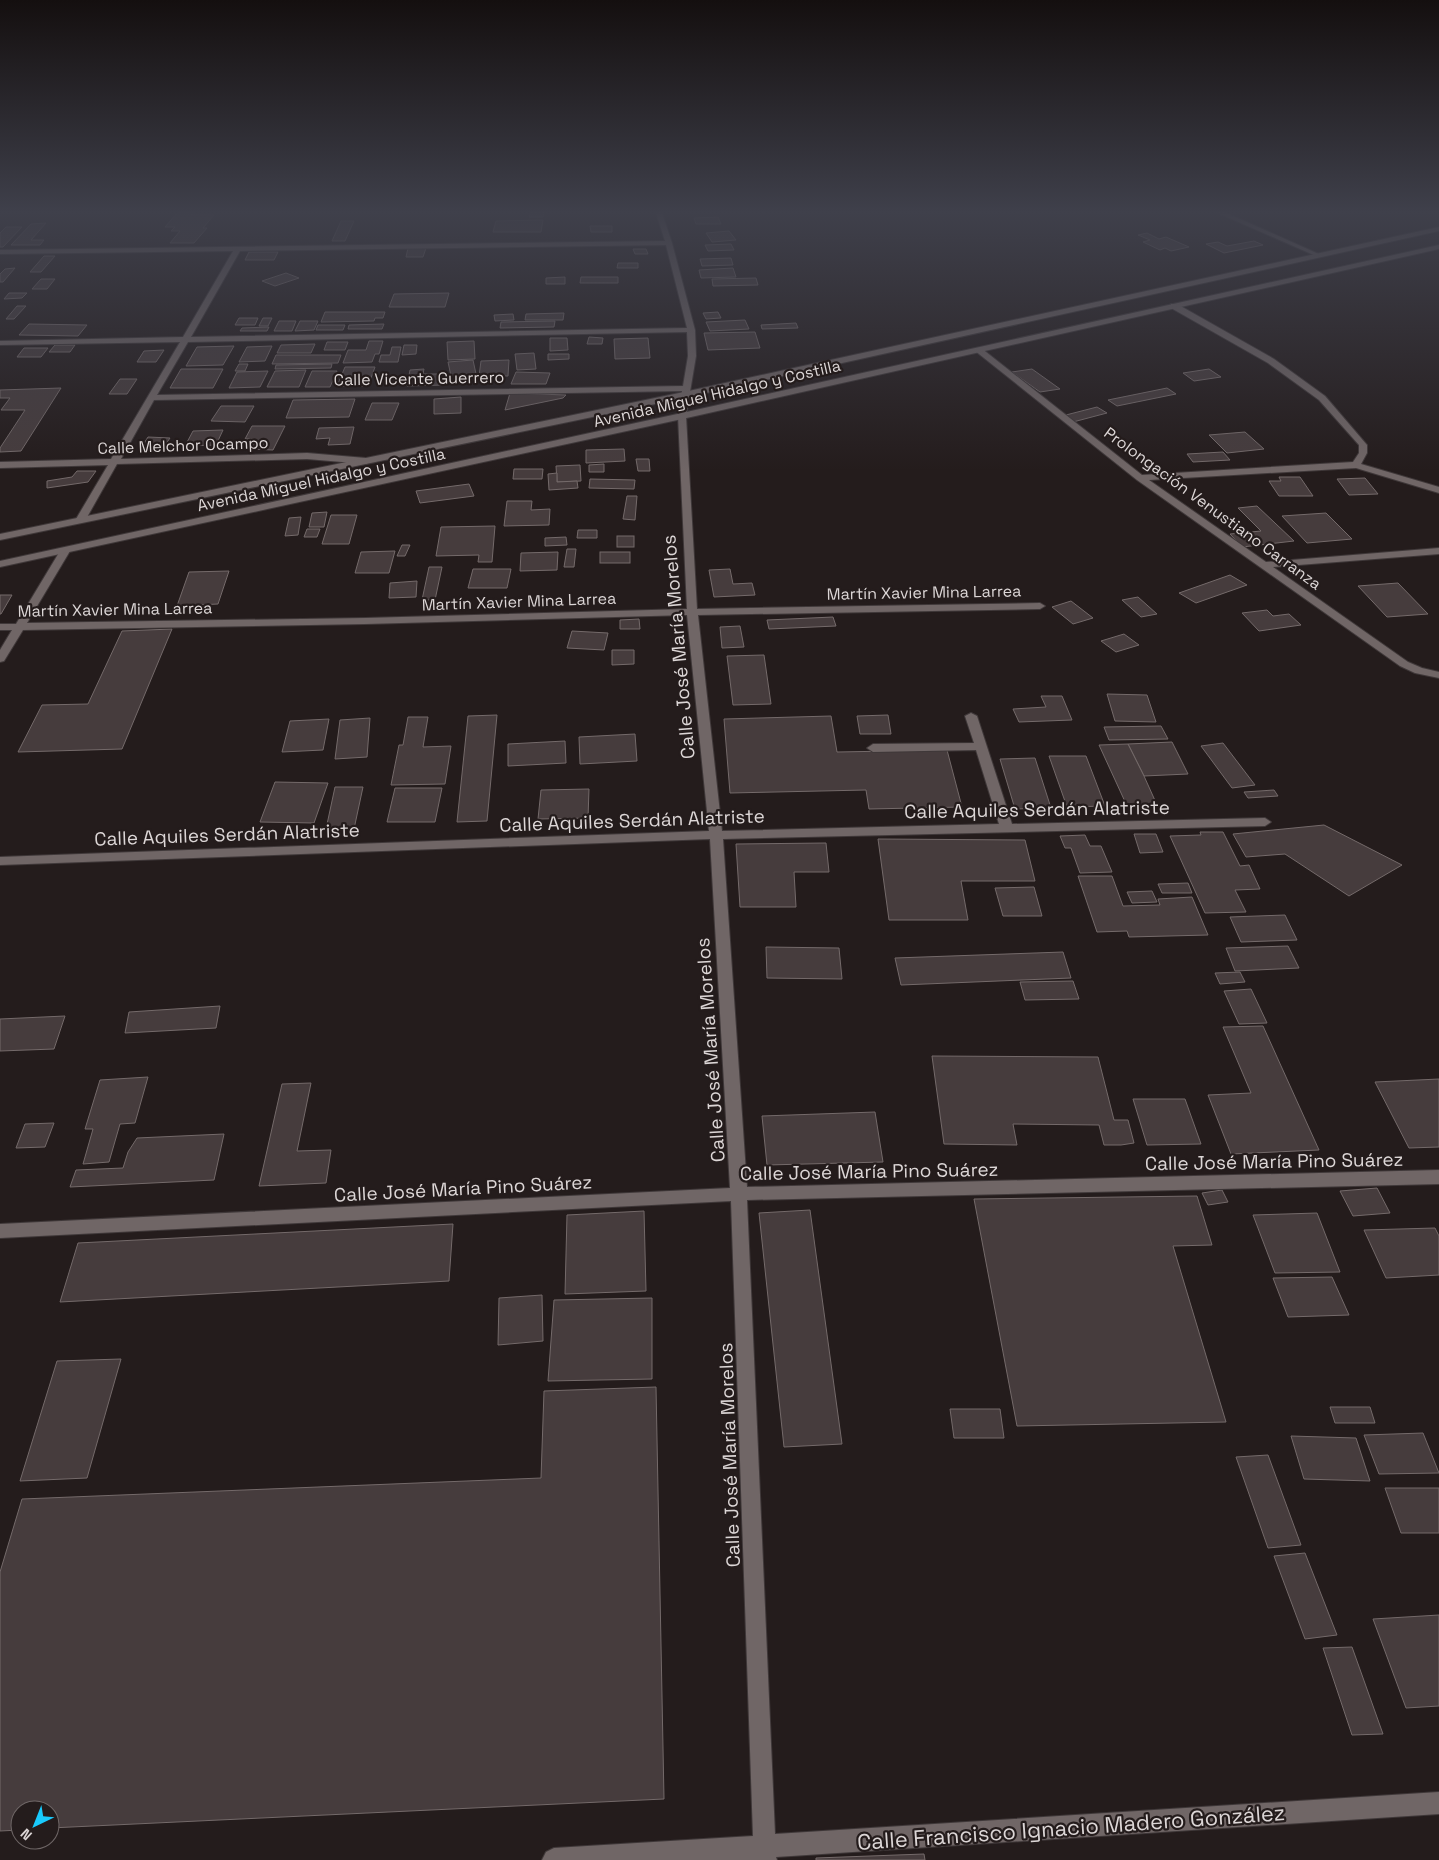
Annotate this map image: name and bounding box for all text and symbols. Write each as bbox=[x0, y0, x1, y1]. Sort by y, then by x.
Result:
street label: Avenida Miguel Hidalgo y Costilla bbox=[592, 355, 843, 432]
street label: Calle Vicente Guerrero bbox=[334, 367, 504, 390]
street label: Prolongación Venustiano Carranza bbox=[1100, 422, 1326, 594]
street label: Calle Melchor Ocampo bbox=[97, 432, 269, 459]
street label: Avenida Miguel Hidalgo y Costilla bbox=[195, 443, 447, 516]
street label: Calle José María Morelos bbox=[656, 534, 701, 760]
street label: Martín Xavier Mina Larrea bbox=[827, 580, 1021, 605]
street label: Martín Xavier Mina Larrea bbox=[421, 588, 617, 615]
street label: Martín Xavier Mina Larrea bbox=[18, 597, 212, 622]
street label: Calle Aquiles Serdán Alatriste bbox=[904, 795, 1170, 824]
street label: Calle Aquiles Serdán Alatriste bbox=[499, 803, 765, 838]
street label: Calle Aquiles Serdán Alatriste bbox=[94, 817, 360, 852]
street label: Calle José María Morelos bbox=[690, 937, 731, 1163]
street label: Calle José María Pino Suárez bbox=[1145, 1147, 1403, 1176]
street label: Calle José María Pino Suárez bbox=[740, 1157, 998, 1186]
street label: Calle José María Pino Suárez bbox=[333, 1169, 593, 1208]
street label: Calle José María Morelos bbox=[713, 1342, 746, 1568]
street label: Calle Francisco Ignacio Madero González bbox=[856, 1798, 1286, 1856]
north arrow bbox=[10, 1800, 60, 1850]
text: N bbox=[17, 1825, 36, 1844]

